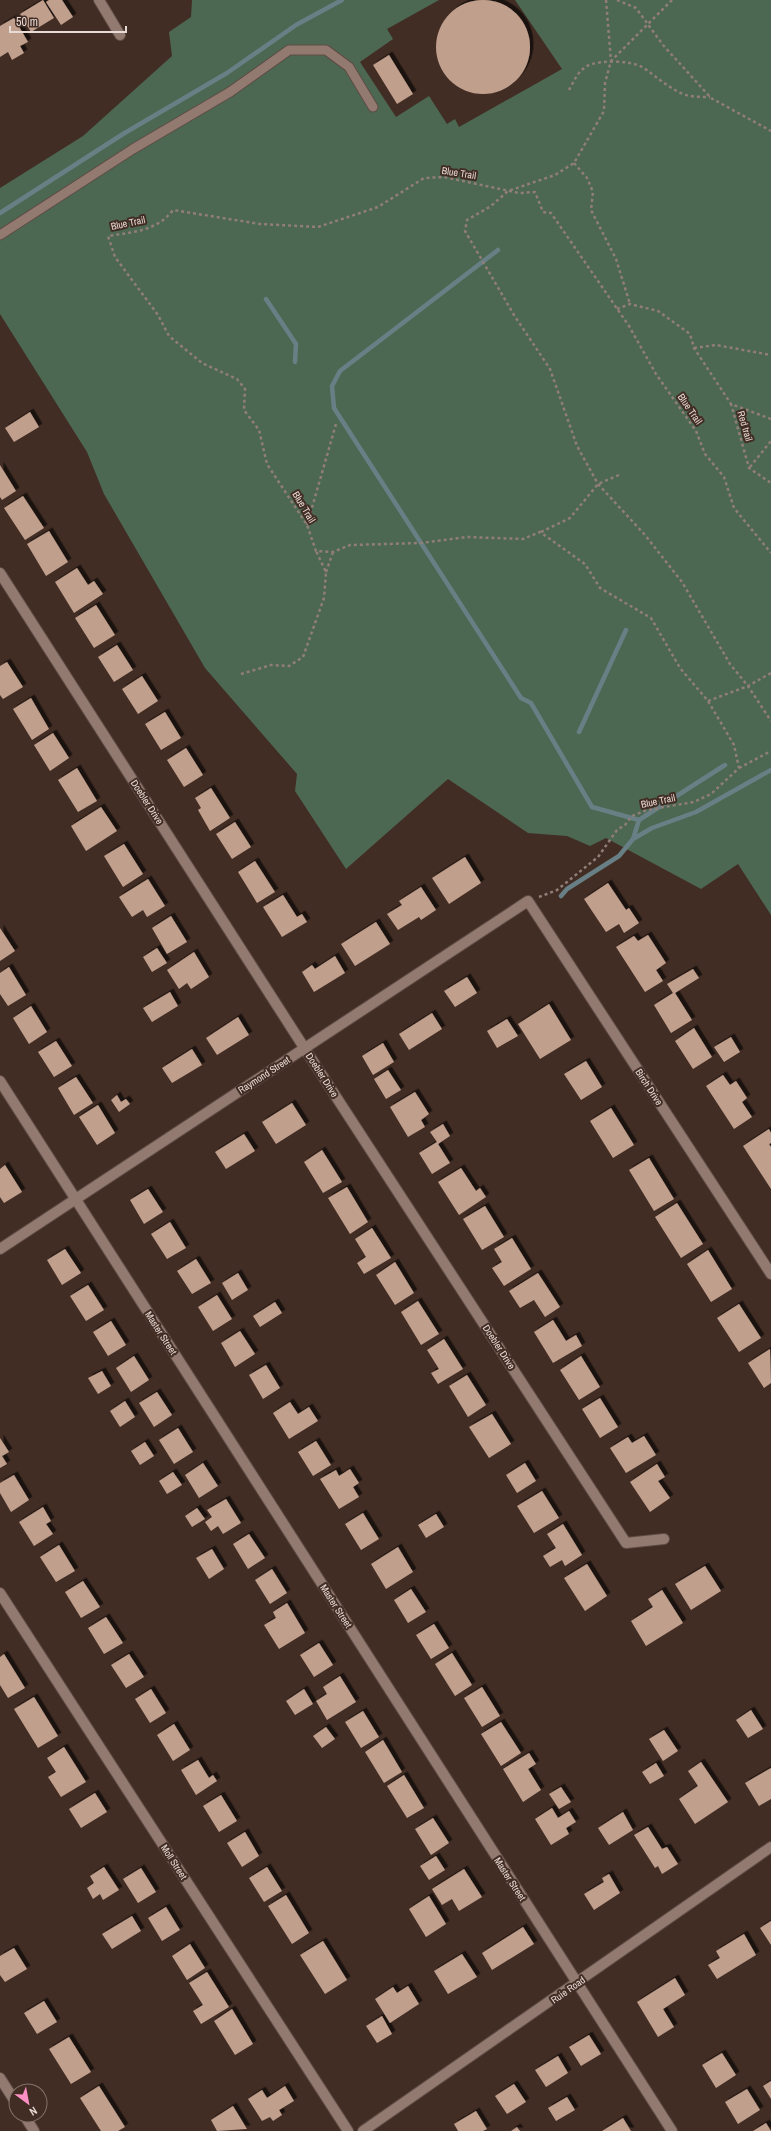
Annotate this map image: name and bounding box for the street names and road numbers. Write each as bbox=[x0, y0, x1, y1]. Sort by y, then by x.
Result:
street label: Blue Trail bbox=[441, 164, 477, 182]
street label: Blue Trail bbox=[110, 213, 146, 233]
street label: Blue Trail bbox=[675, 391, 705, 427]
street label: Red trail bbox=[734, 409, 756, 443]
street label: Blue Trail bbox=[290, 489, 319, 525]
street label: Doebler Drive bbox=[128, 777, 166, 827]
street label: Blue Trail bbox=[640, 791, 676, 811]
street label: Doebler Drive bbox=[303, 1050, 341, 1100]
street label: Raymond Street bbox=[236, 1053, 293, 1097]
street label: Birch Drive bbox=[632, 1066, 666, 1108]
street label: Master Street bbox=[142, 1309, 180, 1358]
street label: Doebler Drive bbox=[480, 1322, 518, 1372]
street label: Master Street bbox=[317, 1582, 355, 1631]
street label: Moll Street bbox=[158, 1842, 191, 1883]
street label: Master Street bbox=[491, 1855, 529, 1904]
street label: Ruie Road bbox=[548, 1973, 588, 2007]

